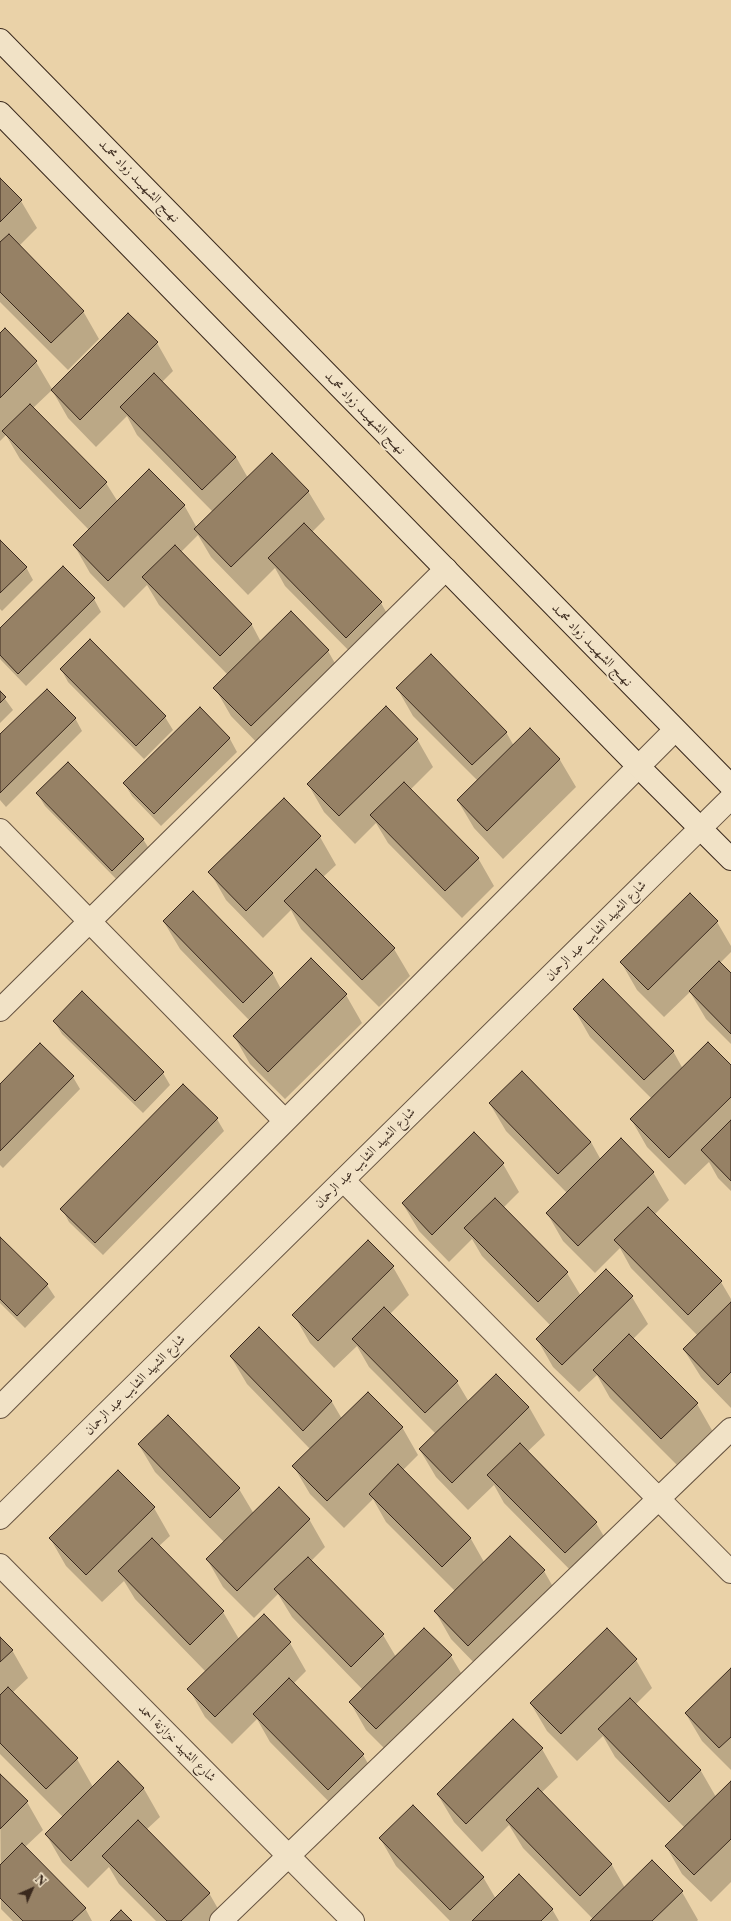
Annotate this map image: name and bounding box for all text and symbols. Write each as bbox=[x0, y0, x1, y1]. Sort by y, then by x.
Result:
street label: نـهــج الشـهـيــد زواد محمــد bbox=[95, 136, 183, 226]
street label: نـهــج الشـهـيــد زواد محمــد bbox=[321, 368, 409, 458]
street label: نـهــج الشـهـيــد زواد محمــد bbox=[548, 600, 636, 690]
street label: شارع الشهيد الشايب عبد الرحمان bbox=[542, 877, 650, 985]
street label: شارع الشهيد الشايب عبد الرحمان bbox=[311, 1104, 419, 1212]
street label: شارع الشهيد الشايب عبد الرحمان bbox=[81, 1331, 189, 1439]
street label: شارع الشهيد خزازنة احمد bbox=[135, 1701, 219, 1785]
north arrow bbox=[12, 1869, 52, 1909]
text: N bbox=[32, 1872, 49, 1889]

